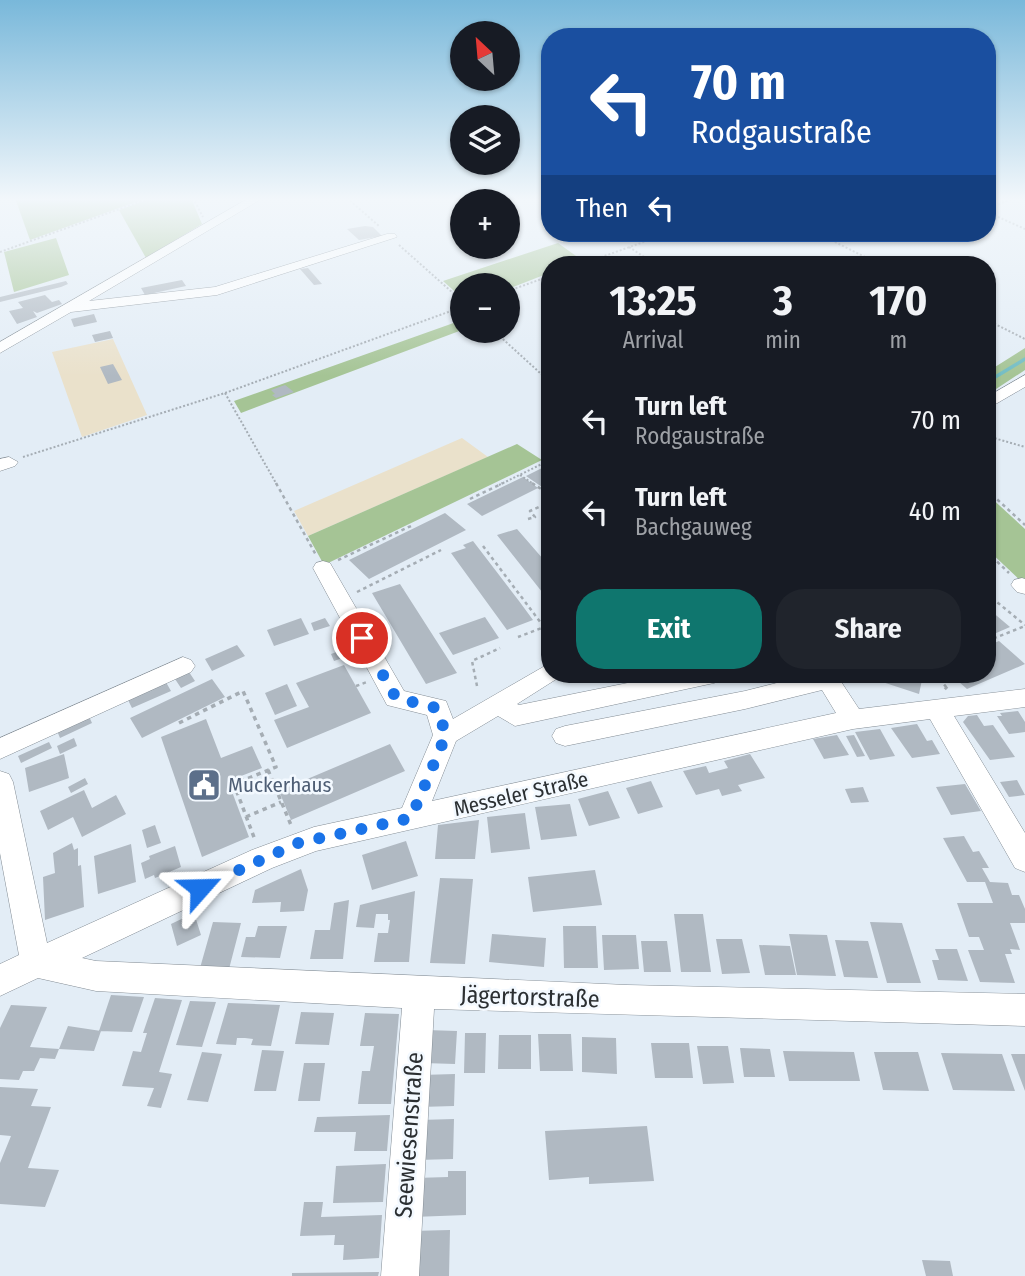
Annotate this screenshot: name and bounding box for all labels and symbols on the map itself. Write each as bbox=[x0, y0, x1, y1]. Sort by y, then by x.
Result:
north arrow bbox=[450, 21, 520, 91]
pin bbox=[332, 608, 392, 668]
public building icon: Muckerhaus bbox=[185, 766, 223, 804]
street label: Messeler Straße bbox=[451, 766, 591, 822]
place label: Muckerhaus bbox=[228, 772, 332, 798]
position arrow bbox=[163, 851, 237, 925]
street label: Jägertorstraße bbox=[460, 981, 600, 1013]
street label: Seewiesenstraße bbox=[389, 1051, 429, 1219]

